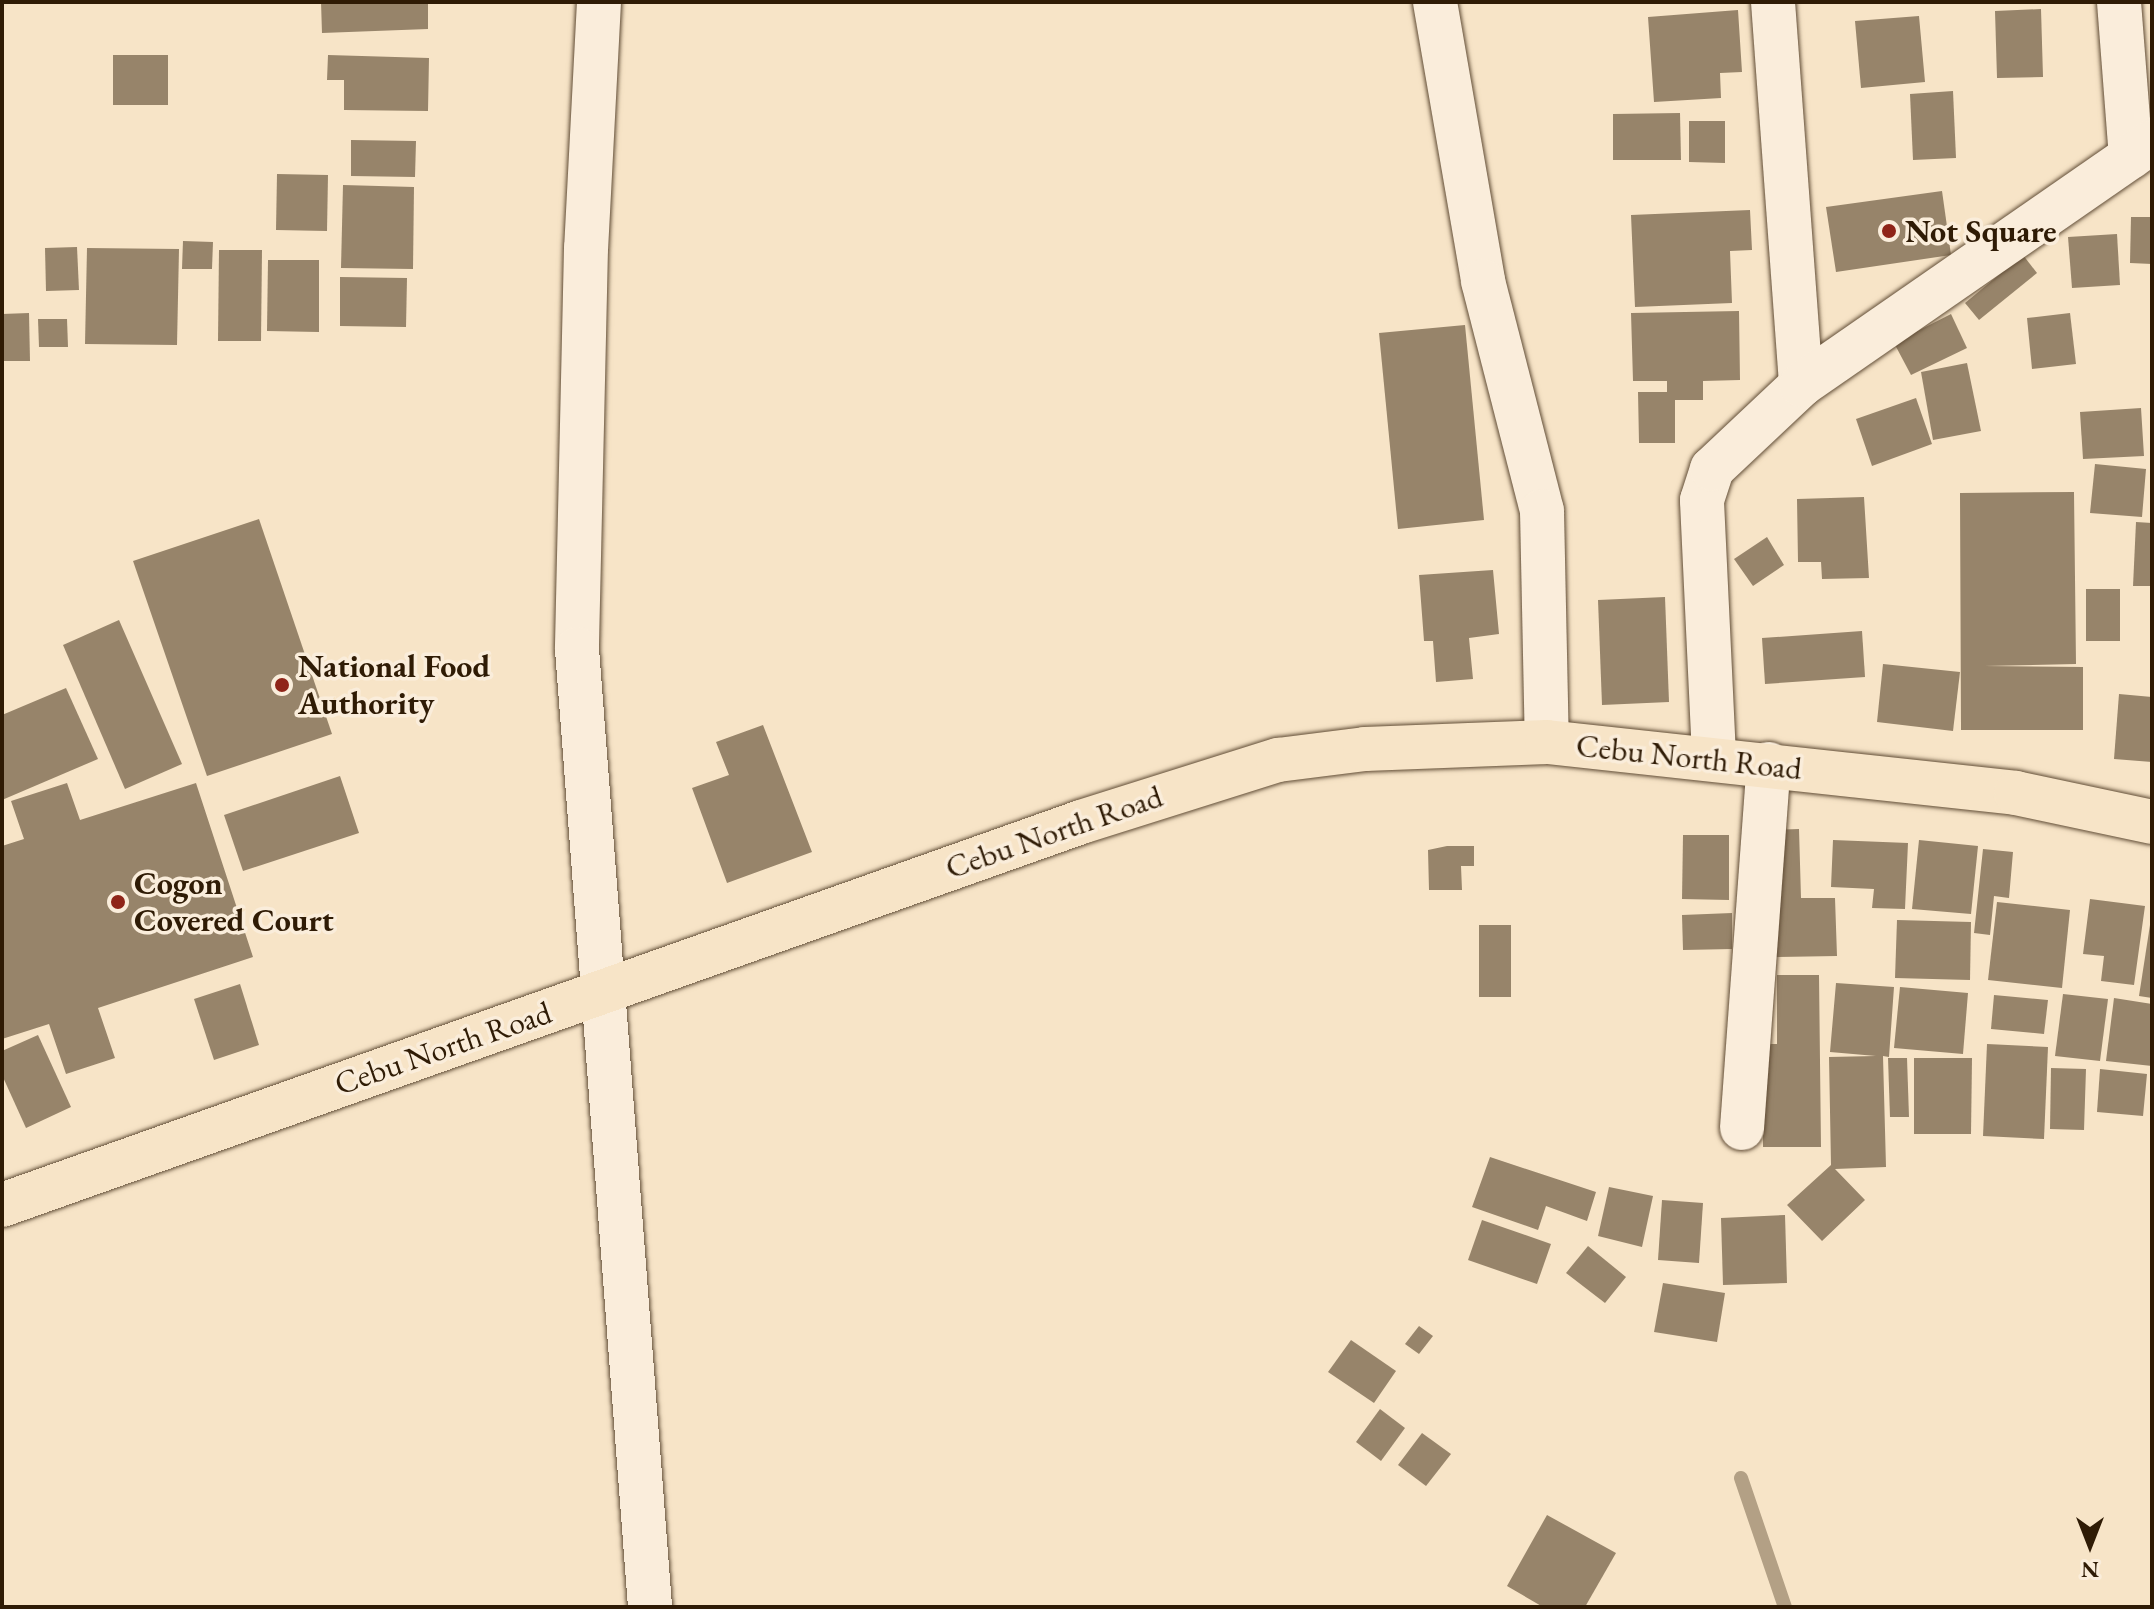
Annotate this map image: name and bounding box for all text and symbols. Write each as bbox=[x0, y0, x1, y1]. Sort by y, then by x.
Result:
place label: Not Square bbox=[1905, 212, 2057, 250]
marker: Not Square bbox=[1880, 222, 1898, 240]
place label: National Food Authority bbox=[298, 648, 490, 723]
marker: National Food Authority bbox=[273, 676, 291, 694]
street label: Cebu North Road bbox=[1574, 726, 1804, 788]
street label: Cebu North Road bbox=[941, 777, 1167, 887]
place label: Cogon Covered Court bbox=[134, 865, 334, 940]
marker: Cogon Covered Court bbox=[109, 893, 127, 911]
street label: Cebu North Road bbox=[330, 993, 556, 1103]
north arrow bbox=[2050, 1505, 2130, 1585]
text: N bbox=[2081, 1555, 2099, 1584]

